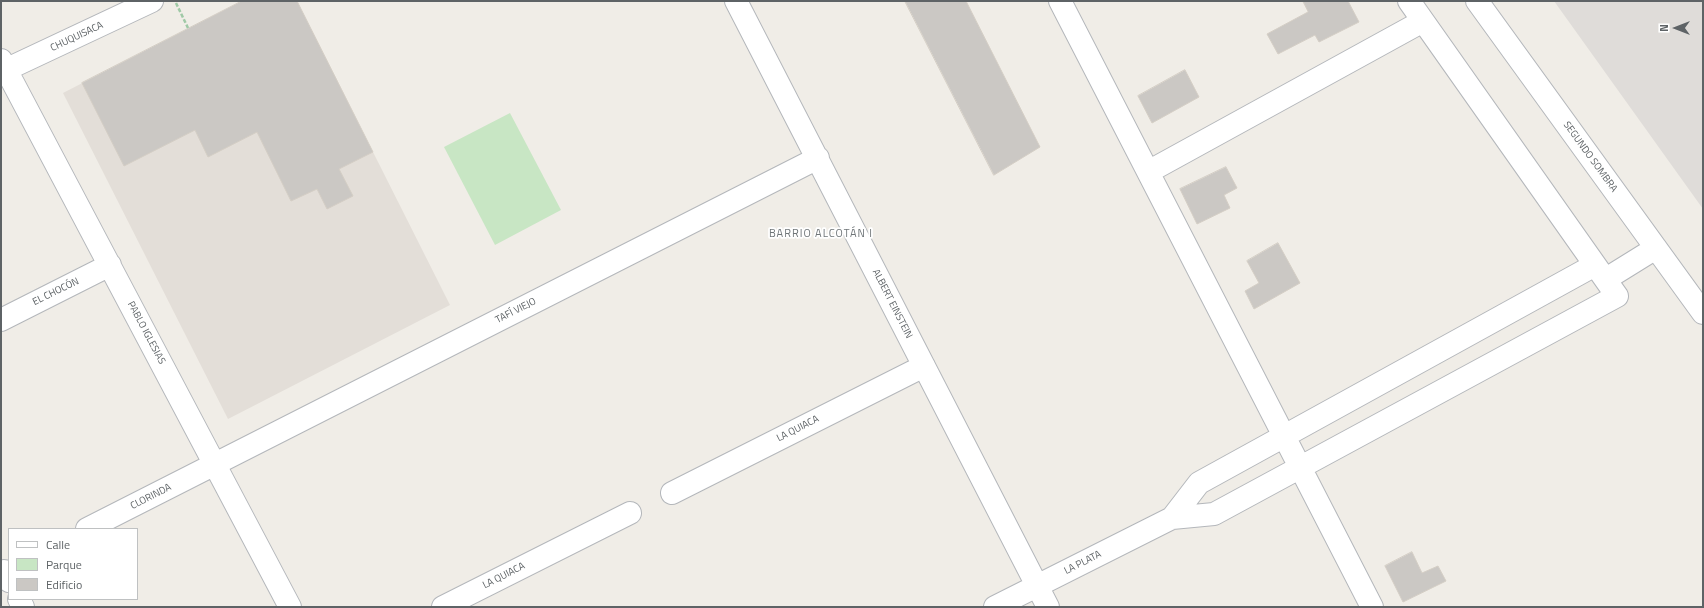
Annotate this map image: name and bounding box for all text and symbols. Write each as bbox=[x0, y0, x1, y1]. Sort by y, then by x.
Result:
north arrow bbox=[1656, 8, 1696, 48]
street label: CHUQUISACA bbox=[49, 20, 105, 54]
text: N bbox=[1656, 24, 1672, 32]
street label: SEGUNDO SOMBRA bbox=[1560, 119, 1620, 195]
district label: BARRIO ALCOTÁN I bbox=[769, 227, 873, 241]
street label: ALBERT EINSTEIN bbox=[869, 267, 915, 341]
street label: EL CHOCÓN bbox=[31, 276, 81, 308]
street label: TAFÍ VIEJO bbox=[494, 296, 538, 326]
street label: PABLO IGLESIAS bbox=[124, 300, 168, 366]
street label: LA QUIACA bbox=[775, 413, 821, 445]
street label: CLORINDA bbox=[129, 482, 173, 512]
legend bbox=[8, 528, 138, 600]
text: Calle bbox=[46, 535, 70, 554]
street label: LA PLATA bbox=[1062, 549, 1104, 577]
text: Parque bbox=[46, 555, 82, 574]
street label: LA QUIACA bbox=[481, 560, 527, 592]
text: Edificio bbox=[46, 575, 82, 594]

